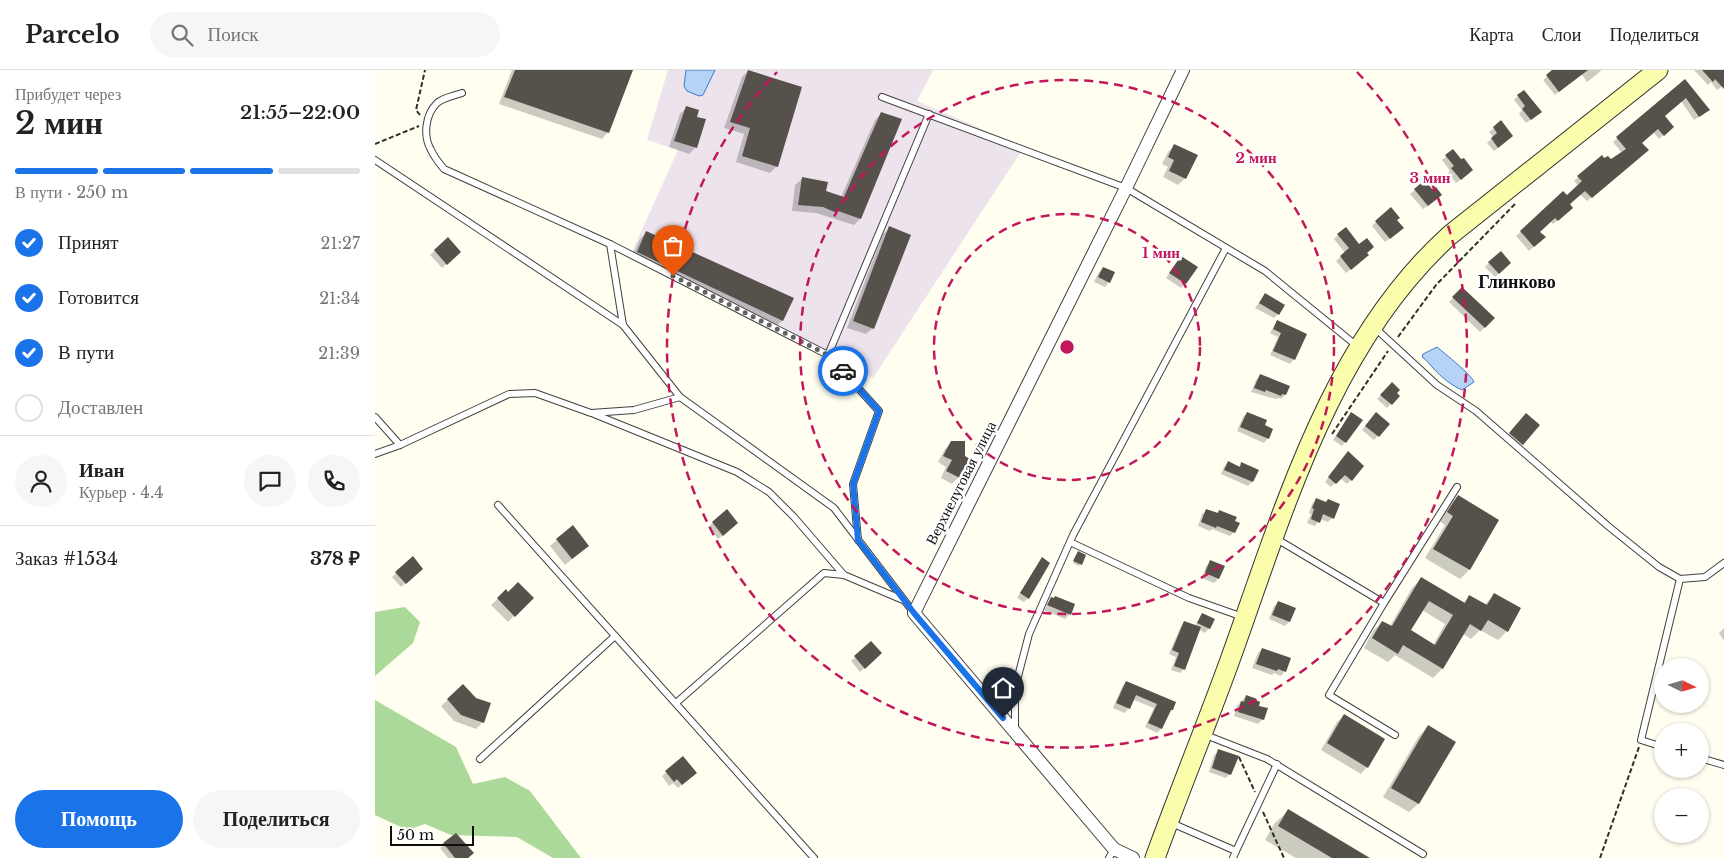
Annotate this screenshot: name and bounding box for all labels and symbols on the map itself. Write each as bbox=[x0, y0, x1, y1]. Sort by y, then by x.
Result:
text: 2 мин bbox=[1235, 148, 1277, 167]
text: 3 мин bbox=[1409, 168, 1451, 187]
pin bbox=[652, 225, 694, 276]
text: 1 мин bbox=[1142, 243, 1180, 262]
district label: Глинково bbox=[1478, 271, 1556, 293]
centre of rings bbox=[1058, 338, 1076, 356]
courier bbox=[818, 346, 868, 396]
street label: Верхнелуговая улица bbox=[921, 417, 1000, 548]
north arrow bbox=[1654, 658, 1709, 712]
pin bbox=[982, 667, 1024, 718]
scale bar bbox=[390, 823, 474, 846]

